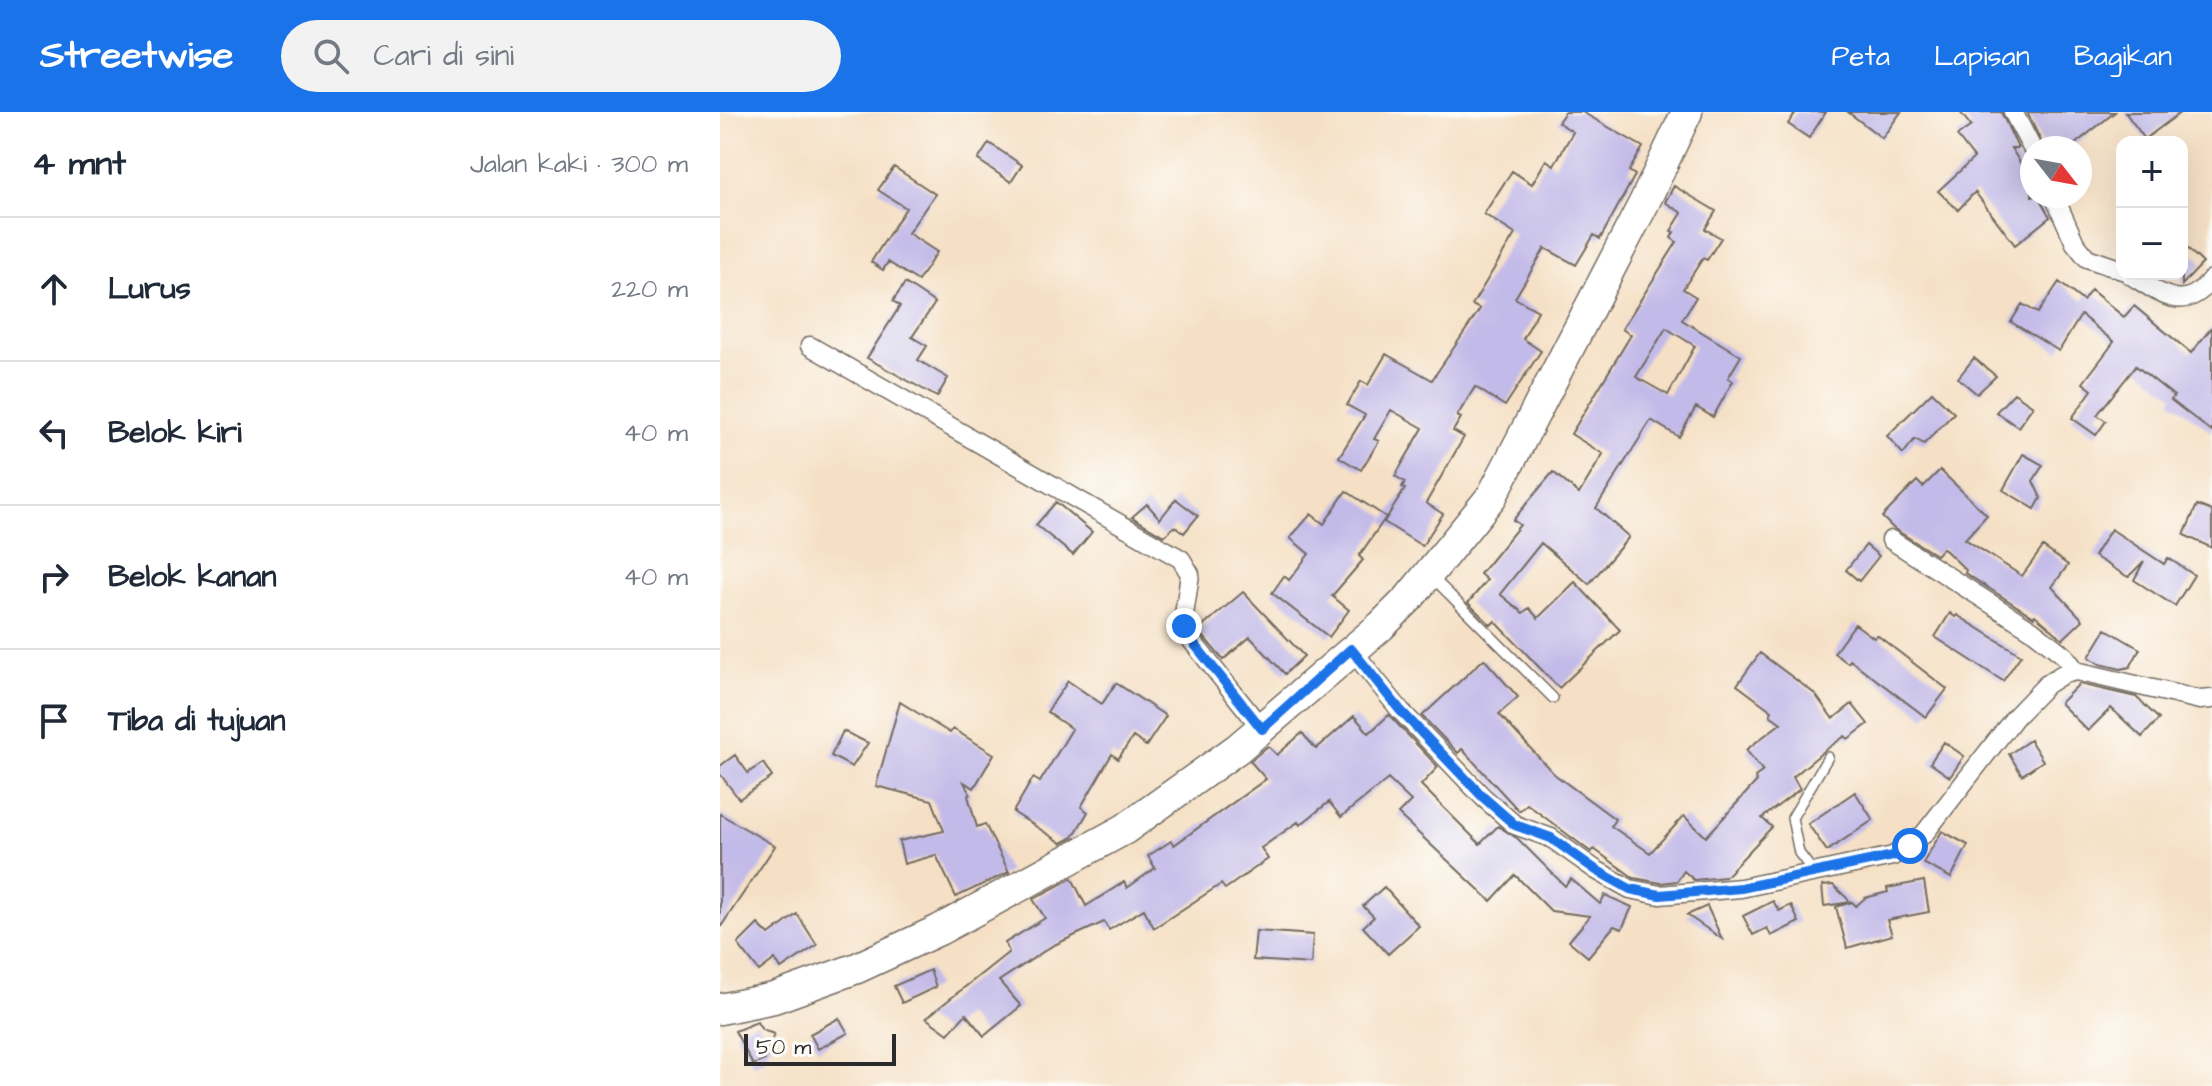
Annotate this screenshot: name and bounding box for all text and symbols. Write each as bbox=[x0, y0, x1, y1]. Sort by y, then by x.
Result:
search box bbox=[281, 20, 841, 92]
text: Streetwise bbox=[40, 30, 233, 82]
icon: search bbox=[309, 34, 353, 78]
text: Cari di sini bbox=[373, 35, 514, 77]
text: Peta bbox=[1831, 37, 1890, 76]
text: Lapisan bbox=[1934, 37, 2030, 76]
text: Bagikan bbox=[2074, 37, 2172, 76]
north arrow bbox=[2020, 136, 2092, 208]
map controls bbox=[2116, 136, 2188, 280]
button: + bbox=[2116, 136, 2188, 208]
text: 4 mnt bbox=[32, 140, 126, 188]
text: Jalan kaki · 300 m bbox=[470, 146, 688, 182]
button: − bbox=[2116, 208, 2188, 280]
icon: ahead bbox=[32, 267, 76, 311]
text: Lurus bbox=[108, 268, 191, 310]
text: 220 m bbox=[611, 271, 688, 307]
icon: left bbox=[32, 411, 76, 455]
text: Belok kiri bbox=[108, 412, 242, 454]
text: 40 m bbox=[623, 415, 688, 451]
icon: right bbox=[32, 555, 76, 599]
text: Belok kanan bbox=[108, 556, 277, 598]
text: 40 m bbox=[623, 559, 688, 595]
route end bbox=[1166, 608, 1202, 644]
icon: arrive bbox=[32, 699, 76, 743]
text: Tiba di tujuan bbox=[108, 700, 285, 742]
route start bbox=[1892, 828, 1928, 864]
scale bar bbox=[744, 1030, 896, 1066]
text: 50 m bbox=[756, 1032, 811, 1063]

